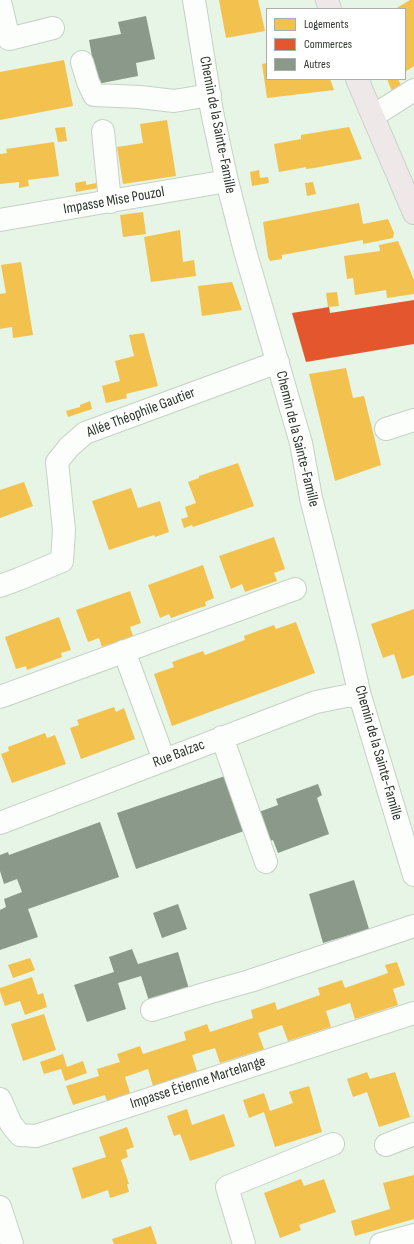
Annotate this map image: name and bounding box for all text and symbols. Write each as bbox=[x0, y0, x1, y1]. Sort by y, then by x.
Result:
legend bbox=[266, 8, 406, 80]
text: Logements bbox=[304, 17, 348, 32]
text: Commerces bbox=[304, 37, 352, 52]
street label: Chemin de la Sainte-Famille bbox=[195, 55, 239, 195]
text: Autres bbox=[304, 57, 330, 72]
street label: Impasse Mise Pouzol bbox=[62, 183, 166, 219]
street label: Chemin de la Sainte-Famille bbox=[271, 369, 323, 509]
street label: Allée Théophile Gautier bbox=[84, 384, 198, 442]
street label: Chemin de la Sainte-Famille bbox=[350, 684, 406, 822]
street label: Rue Balzac bbox=[151, 736, 207, 772]
street label: Impasse Étienne Martelange bbox=[128, 1053, 268, 1113]

